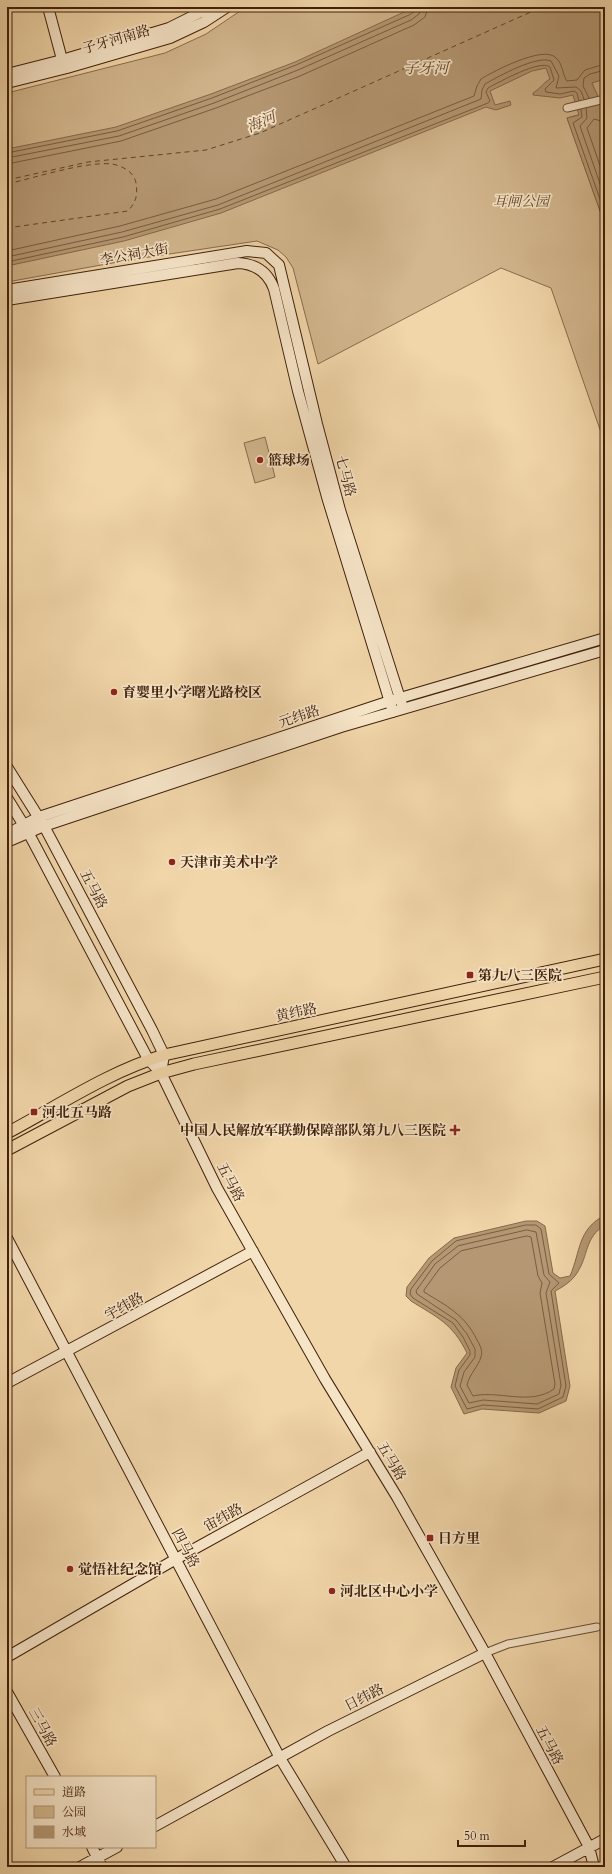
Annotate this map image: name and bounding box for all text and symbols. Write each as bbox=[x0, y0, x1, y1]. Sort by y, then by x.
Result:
street label: 子牙河南路 bbox=[80, 21, 152, 58]
water label: 子牙河 bbox=[403, 58, 451, 78]
water label: 海河 bbox=[243, 106, 281, 137]
park label: 耳闸公园 bbox=[493, 192, 551, 211]
street label: 李公祠大街 bbox=[98, 239, 170, 270]
place label: 篮球场 bbox=[268, 451, 310, 470]
street label: 七马路 bbox=[331, 453, 360, 499]
marker: 篮球场 bbox=[255, 455, 265, 465]
place label: 育婴里小学曙光路校区 bbox=[122, 683, 262, 702]
marker: 育婴里小学曙光路校区 bbox=[109, 687, 119, 697]
street label: 元纬路 bbox=[276, 701, 322, 732]
place label: 天津市美术中学 bbox=[180, 853, 278, 872]
marker: 天津市美术中学 bbox=[167, 857, 177, 867]
street label: 五马路 bbox=[75, 866, 112, 912]
place label: 第九八三医院 bbox=[478, 966, 562, 985]
marker: 第九八三医院 bbox=[465, 970, 475, 980]
street label: 黄纬路 bbox=[274, 999, 319, 1026]
place label: 河北五马路 bbox=[42, 1103, 112, 1122]
marker: 河北五马路 bbox=[29, 1107, 39, 1117]
place label: 中国人民解放军联勤保障部队第九八三医院 bbox=[180, 1121, 446, 1140]
marker: 中国人民解放军联勤保障部队第九八三医院 bbox=[449, 1124, 461, 1136]
street label: 五马路 bbox=[212, 1159, 249, 1205]
street label: 宇纬路 bbox=[101, 1288, 147, 1325]
street label: 五马路 bbox=[373, 1438, 411, 1484]
street label: 宙纬路 bbox=[200, 1499, 246, 1536]
street label: 四马路 bbox=[167, 1525, 204, 1571]
place label: 日方里 bbox=[438, 1529, 480, 1548]
marker: 日方里 bbox=[425, 1533, 435, 1543]
place label: 觉悟社纪念馆 bbox=[78, 1560, 162, 1579]
marker: 觉悟社纪念馆 bbox=[65, 1564, 75, 1574]
place label: 河北区中心小学 bbox=[340, 1582, 438, 1601]
marker: 河北区中心小学 bbox=[327, 1586, 337, 1596]
street label: 日纬路 bbox=[341, 1679, 387, 1715]
street label: 三马路 bbox=[24, 1704, 61, 1750]
street label: 五马路 bbox=[531, 1722, 568, 1768]
legend bbox=[26, 1776, 156, 1848]
text: 道路 bbox=[62, 1784, 86, 1800]
text: 公园 bbox=[62, 1804, 86, 1820]
scale bar bbox=[458, 1822, 525, 1848]
text: 水域 bbox=[62, 1824, 86, 1840]
text: 50 m bbox=[464, 1828, 491, 1844]

